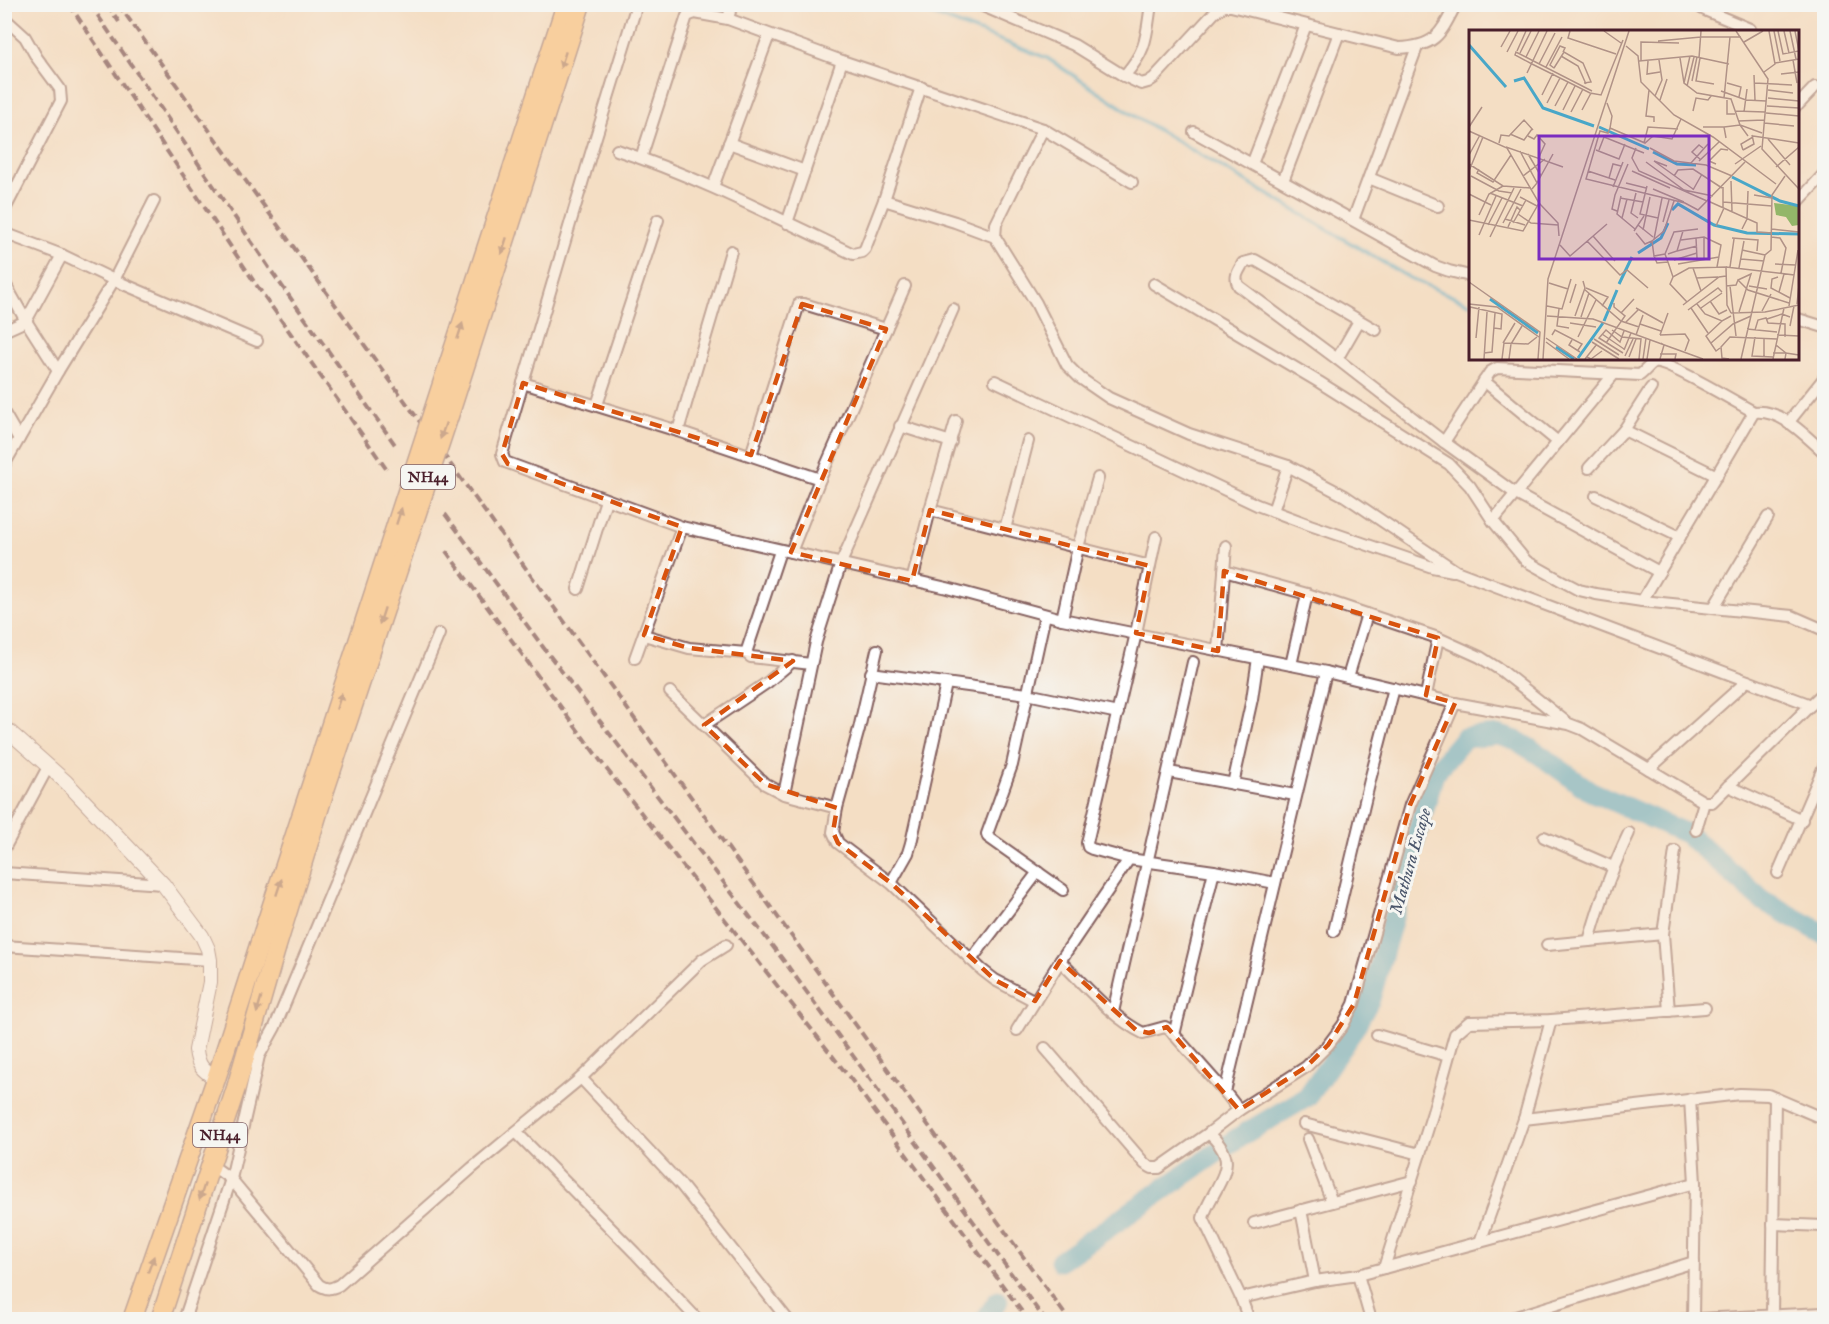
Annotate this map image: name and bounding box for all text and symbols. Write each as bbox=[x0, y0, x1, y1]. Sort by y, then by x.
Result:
inset map bbox=[1469, 30, 1799, 360]
one-way arrow bbox=[558, 51, 567, 69]
one-way arrow bbox=[499, 237, 508, 255]
one-way arrow bbox=[456, 322, 465, 340]
one-way arrow bbox=[438, 422, 448, 440]
road number: NH44 bbox=[401, 465, 455, 489]
one-way arrow bbox=[395, 507, 405, 525]
one-way arrow bbox=[376, 607, 386, 625]
one-way arrow bbox=[335, 692, 344, 710]
water label: Mathura Escape bbox=[1385, 806, 1438, 917]
one-way arrow bbox=[274, 878, 284, 896]
one-way arrow bbox=[254, 996, 264, 1014]
road number: NH44 bbox=[193, 1123, 247, 1147]
one-way arrow bbox=[197, 1183, 207, 1201]
one-way arrow bbox=[146, 1255, 156, 1273]

